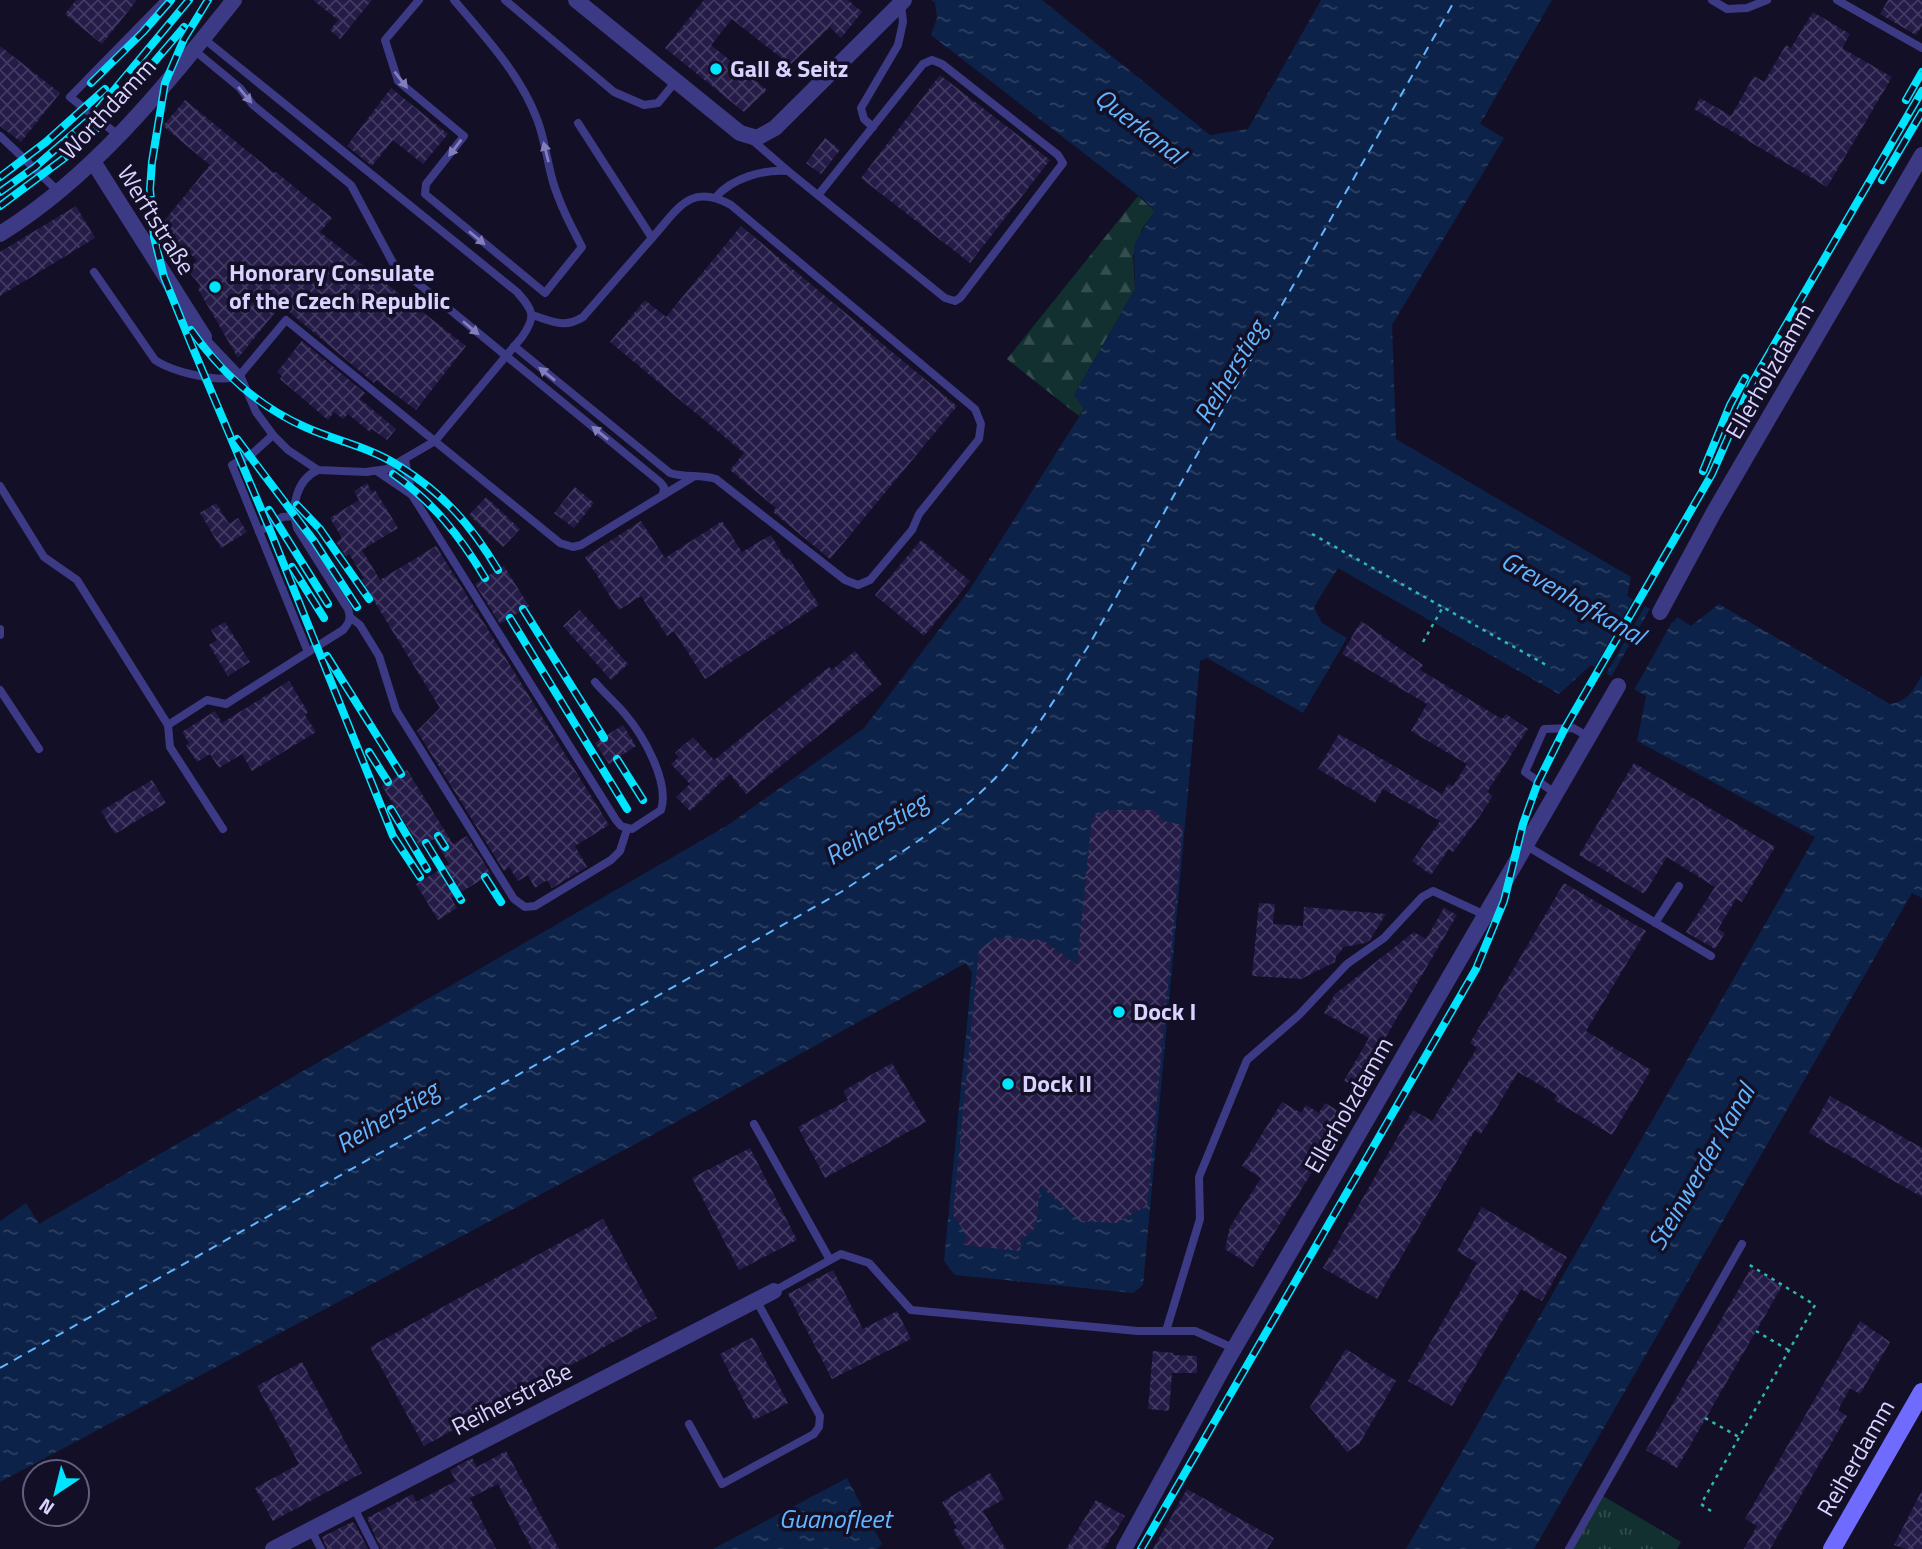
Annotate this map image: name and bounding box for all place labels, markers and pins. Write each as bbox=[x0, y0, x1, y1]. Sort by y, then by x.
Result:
place label: Gall & Seitz bbox=[730, 50, 848, 86]
marker: Gall & Seitz bbox=[708, 61, 724, 77]
place label: Honorary Consulate of the Czech Republic bbox=[229, 254, 450, 318]
marker: Honorary Consulate of the Czech Republic bbox=[207, 279, 223, 295]
place label: Dock I bbox=[1133, 993, 1196, 1029]
marker: Dock I bbox=[1111, 1004, 1127, 1020]
place label: Dock II bbox=[1022, 1065, 1092, 1101]
marker: Dock II bbox=[1000, 1076, 1016, 1092]

